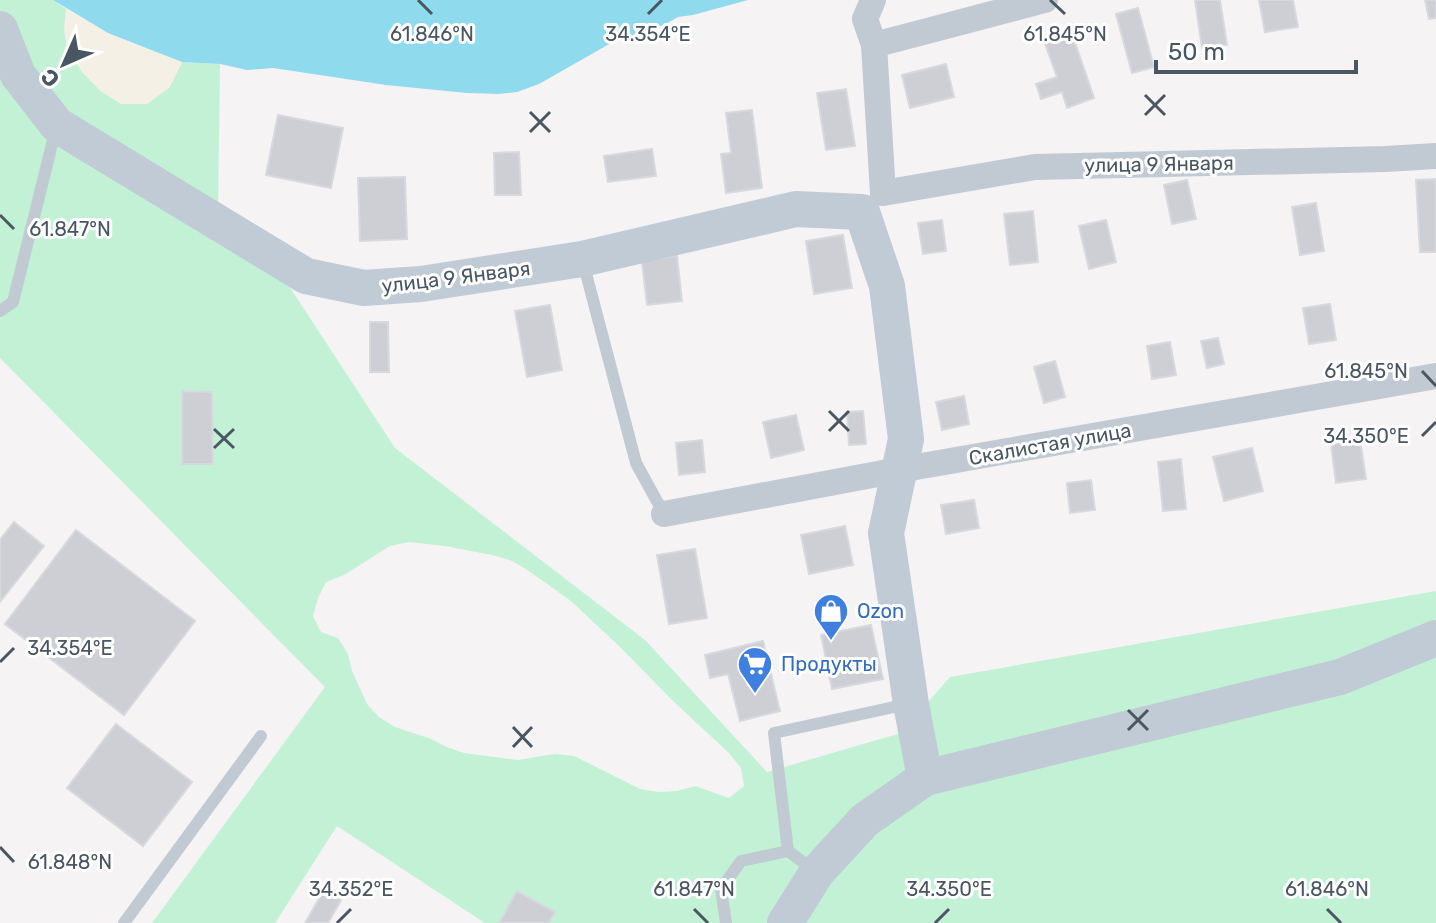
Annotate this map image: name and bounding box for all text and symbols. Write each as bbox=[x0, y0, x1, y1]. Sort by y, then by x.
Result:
text: 61.846°N bbox=[390, 22, 474, 46]
text: 34.354°E bbox=[605, 22, 691, 46]
text: 61.845°N bbox=[1023, 22, 1107, 46]
north arrow bbox=[24, 24, 104, 104]
scale bar bbox=[1156, 24, 1356, 74]
text: 50 m bbox=[1168, 38, 1225, 66]
text: С bbox=[35, 63, 65, 93]
street label: улица 9 Января bbox=[1084, 151, 1234, 177]
text: 61.847°N bbox=[29, 217, 111, 241]
street label: улица 9 Января bbox=[380, 256, 532, 298]
text: 61.845°N bbox=[1324, 359, 1408, 383]
street label: Скалистая улица bbox=[967, 418, 1133, 470]
text: 34.350°E bbox=[1323, 424, 1409, 448]
shop icon: Ozon bbox=[812, 592, 850, 642]
place label: Ozon bbox=[857, 599, 904, 623]
text: 34.354°E bbox=[27, 636, 113, 660]
supermarket icon: Продукты bbox=[736, 645, 774, 695]
place label: Продукты bbox=[781, 652, 877, 676]
text: 61.848°N bbox=[28, 850, 112, 874]
text: 34.352°E bbox=[309, 877, 393, 901]
text: 61.847°N bbox=[653, 877, 735, 901]
text: 34.350°E bbox=[906, 877, 992, 901]
text: 61.846°N bbox=[1285, 877, 1369, 901]

